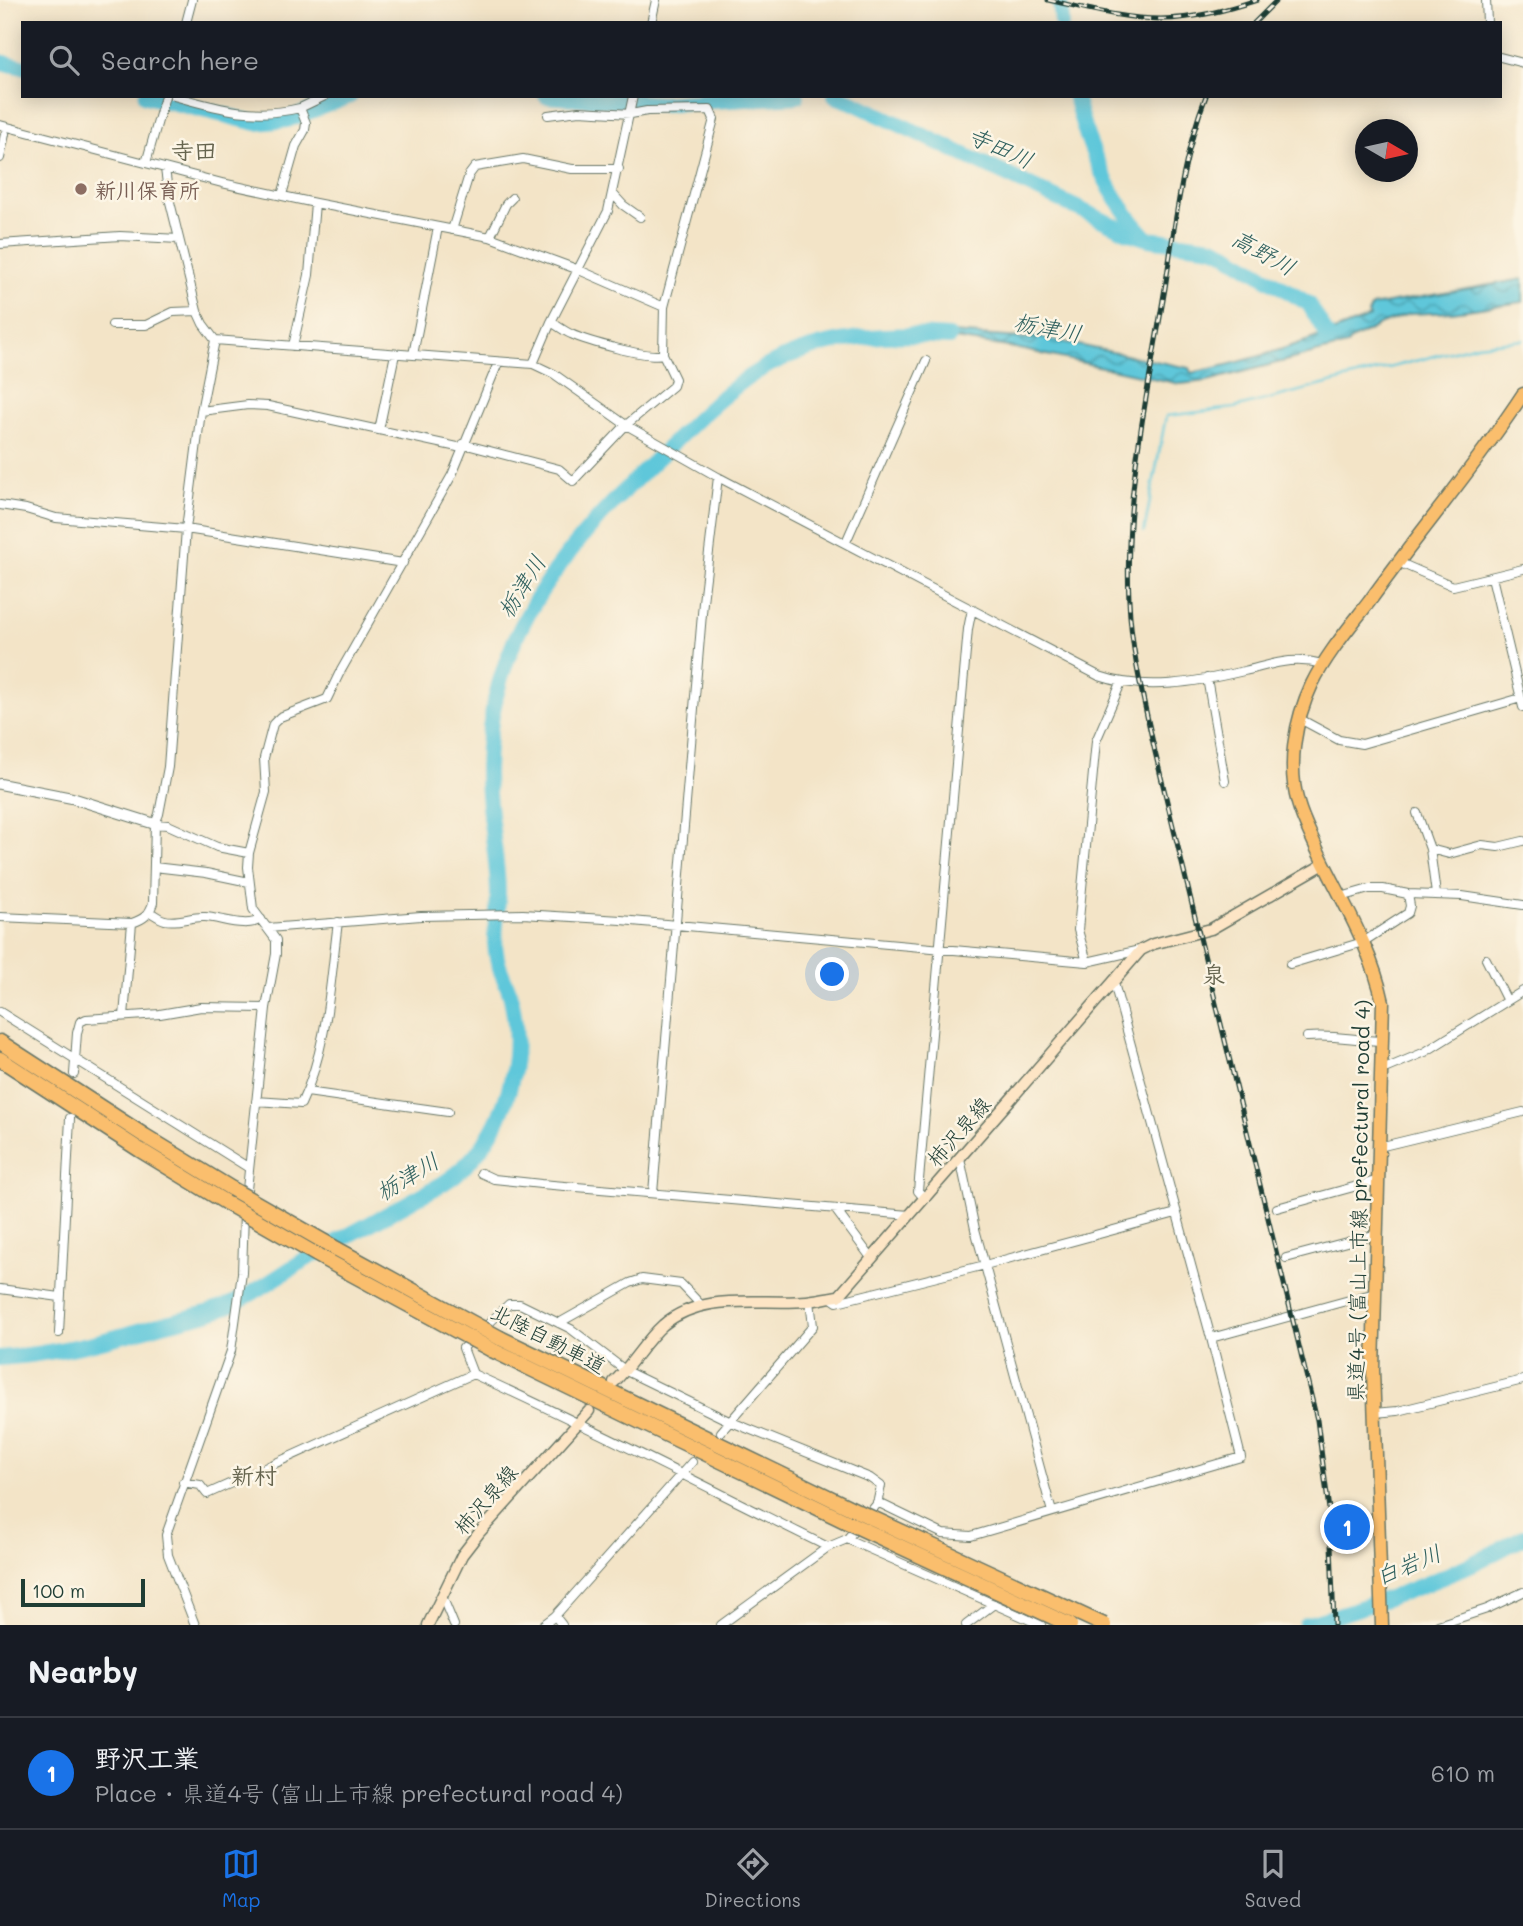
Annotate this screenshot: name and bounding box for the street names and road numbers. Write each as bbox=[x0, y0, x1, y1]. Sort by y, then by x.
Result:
street label: 県道4号 (富山上市線 prefectural road 4) bbox=[1341, 999, 1375, 1403]
street label: 柿沢泉線 bbox=[920, 1090, 996, 1172]
street label: 北陸自動車道 bbox=[487, 1297, 611, 1379]
street label: 柿沢泉線 bbox=[447, 1458, 523, 1540]

